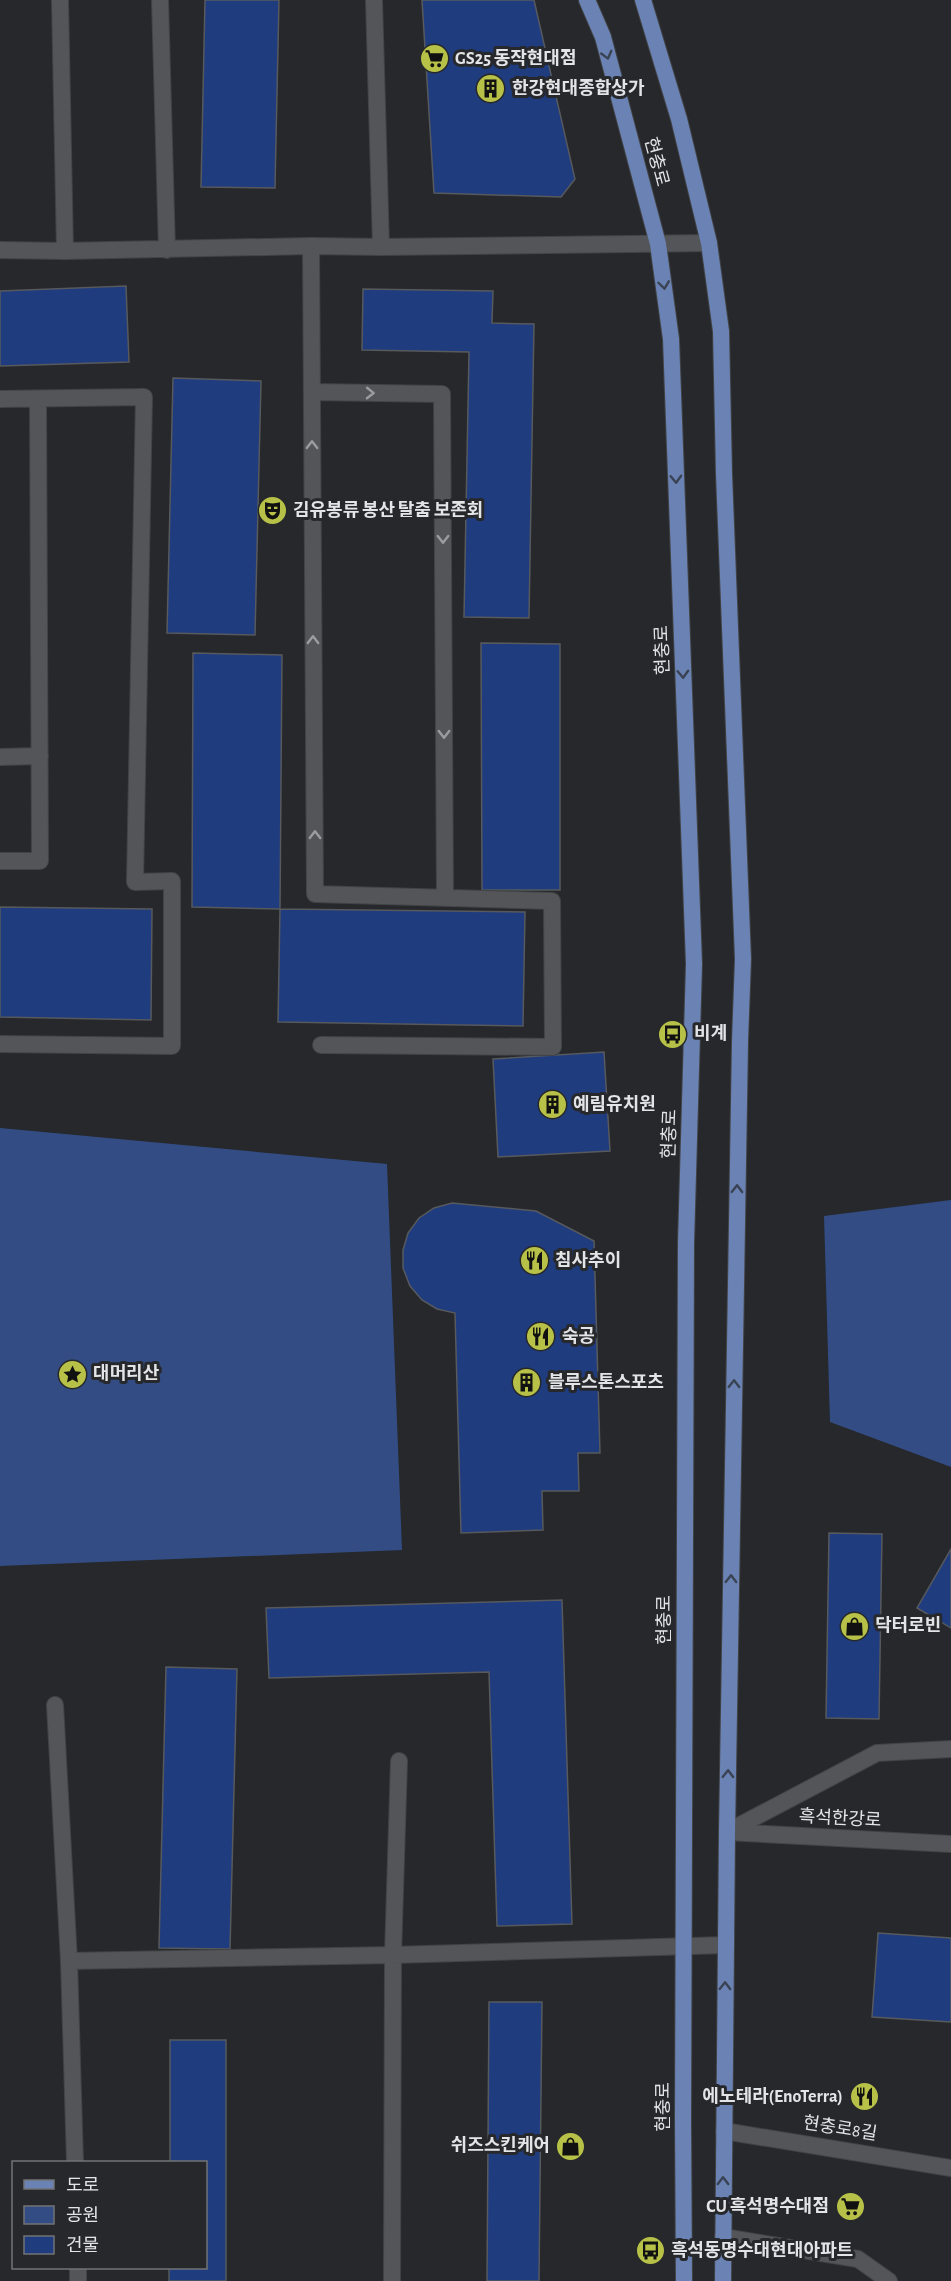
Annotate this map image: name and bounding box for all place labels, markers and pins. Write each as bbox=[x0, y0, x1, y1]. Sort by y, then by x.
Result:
supermarket icon: GS25 동작현대점 bbox=[418, 43, 450, 75]
place label: GS25 동작현대점 bbox=[455, 48, 577, 68]
building icon: 한강현대종합상가 bbox=[475, 73, 507, 105]
place label: 한강현대종합상가 bbox=[512, 78, 645, 98]
theatre icon: 김유봉류 봉산 탈춤 보존회 bbox=[256, 495, 288, 527]
place label: 김유봉류 봉산 탈춤 보존회 bbox=[293, 501, 483, 520]
bus stop icon: 비계 bbox=[657, 1018, 689, 1050]
place label: 비계 bbox=[694, 1024, 727, 1043]
building icon: 예림유치원 bbox=[536, 1089, 568, 1121]
place label: 예림유치원 bbox=[573, 1095, 656, 1114]
restaurant icon: 침사추이 bbox=[518, 1245, 550, 1277]
place label: 침사추이 bbox=[555, 1251, 621, 1270]
restaurant icon: 숙공 bbox=[525, 1321, 557, 1353]
place label: 숙공 bbox=[562, 1327, 595, 1346]
place icon: 대머리산 bbox=[56, 1358, 88, 1390]
place label: 대머리산 bbox=[93, 1364, 160, 1383]
building icon: 블루스톤스포츠 bbox=[511, 1367, 543, 1399]
place label: 블루스톤스포츠 bbox=[548, 1373, 664, 1392]
shop icon: 닥터로빈 bbox=[838, 1610, 870, 1642]
place label: 닥터로빈 bbox=[875, 1616, 941, 1635]
restaurant icon: 에노테라(EnoTerra) bbox=[848, 2081, 880, 2113]
place label: 에노테라(EnoTerra) bbox=[702, 2087, 843, 2106]
shop icon: 쉬즈스킨케어 bbox=[555, 2130, 587, 2162]
place label: 쉬즈스킨케어 bbox=[451, 2136, 550, 2155]
supermarket icon: CU 흑석명수대점 bbox=[834, 2191, 866, 2223]
place label: CU 흑석명수대점 bbox=[706, 2197, 829, 2216]
bus stop icon: 흑석동명수대현대아파트 bbox=[634, 2235, 666, 2267]
place label: 흑석동명수대현대아파트 bbox=[671, 2240, 853, 2260]

